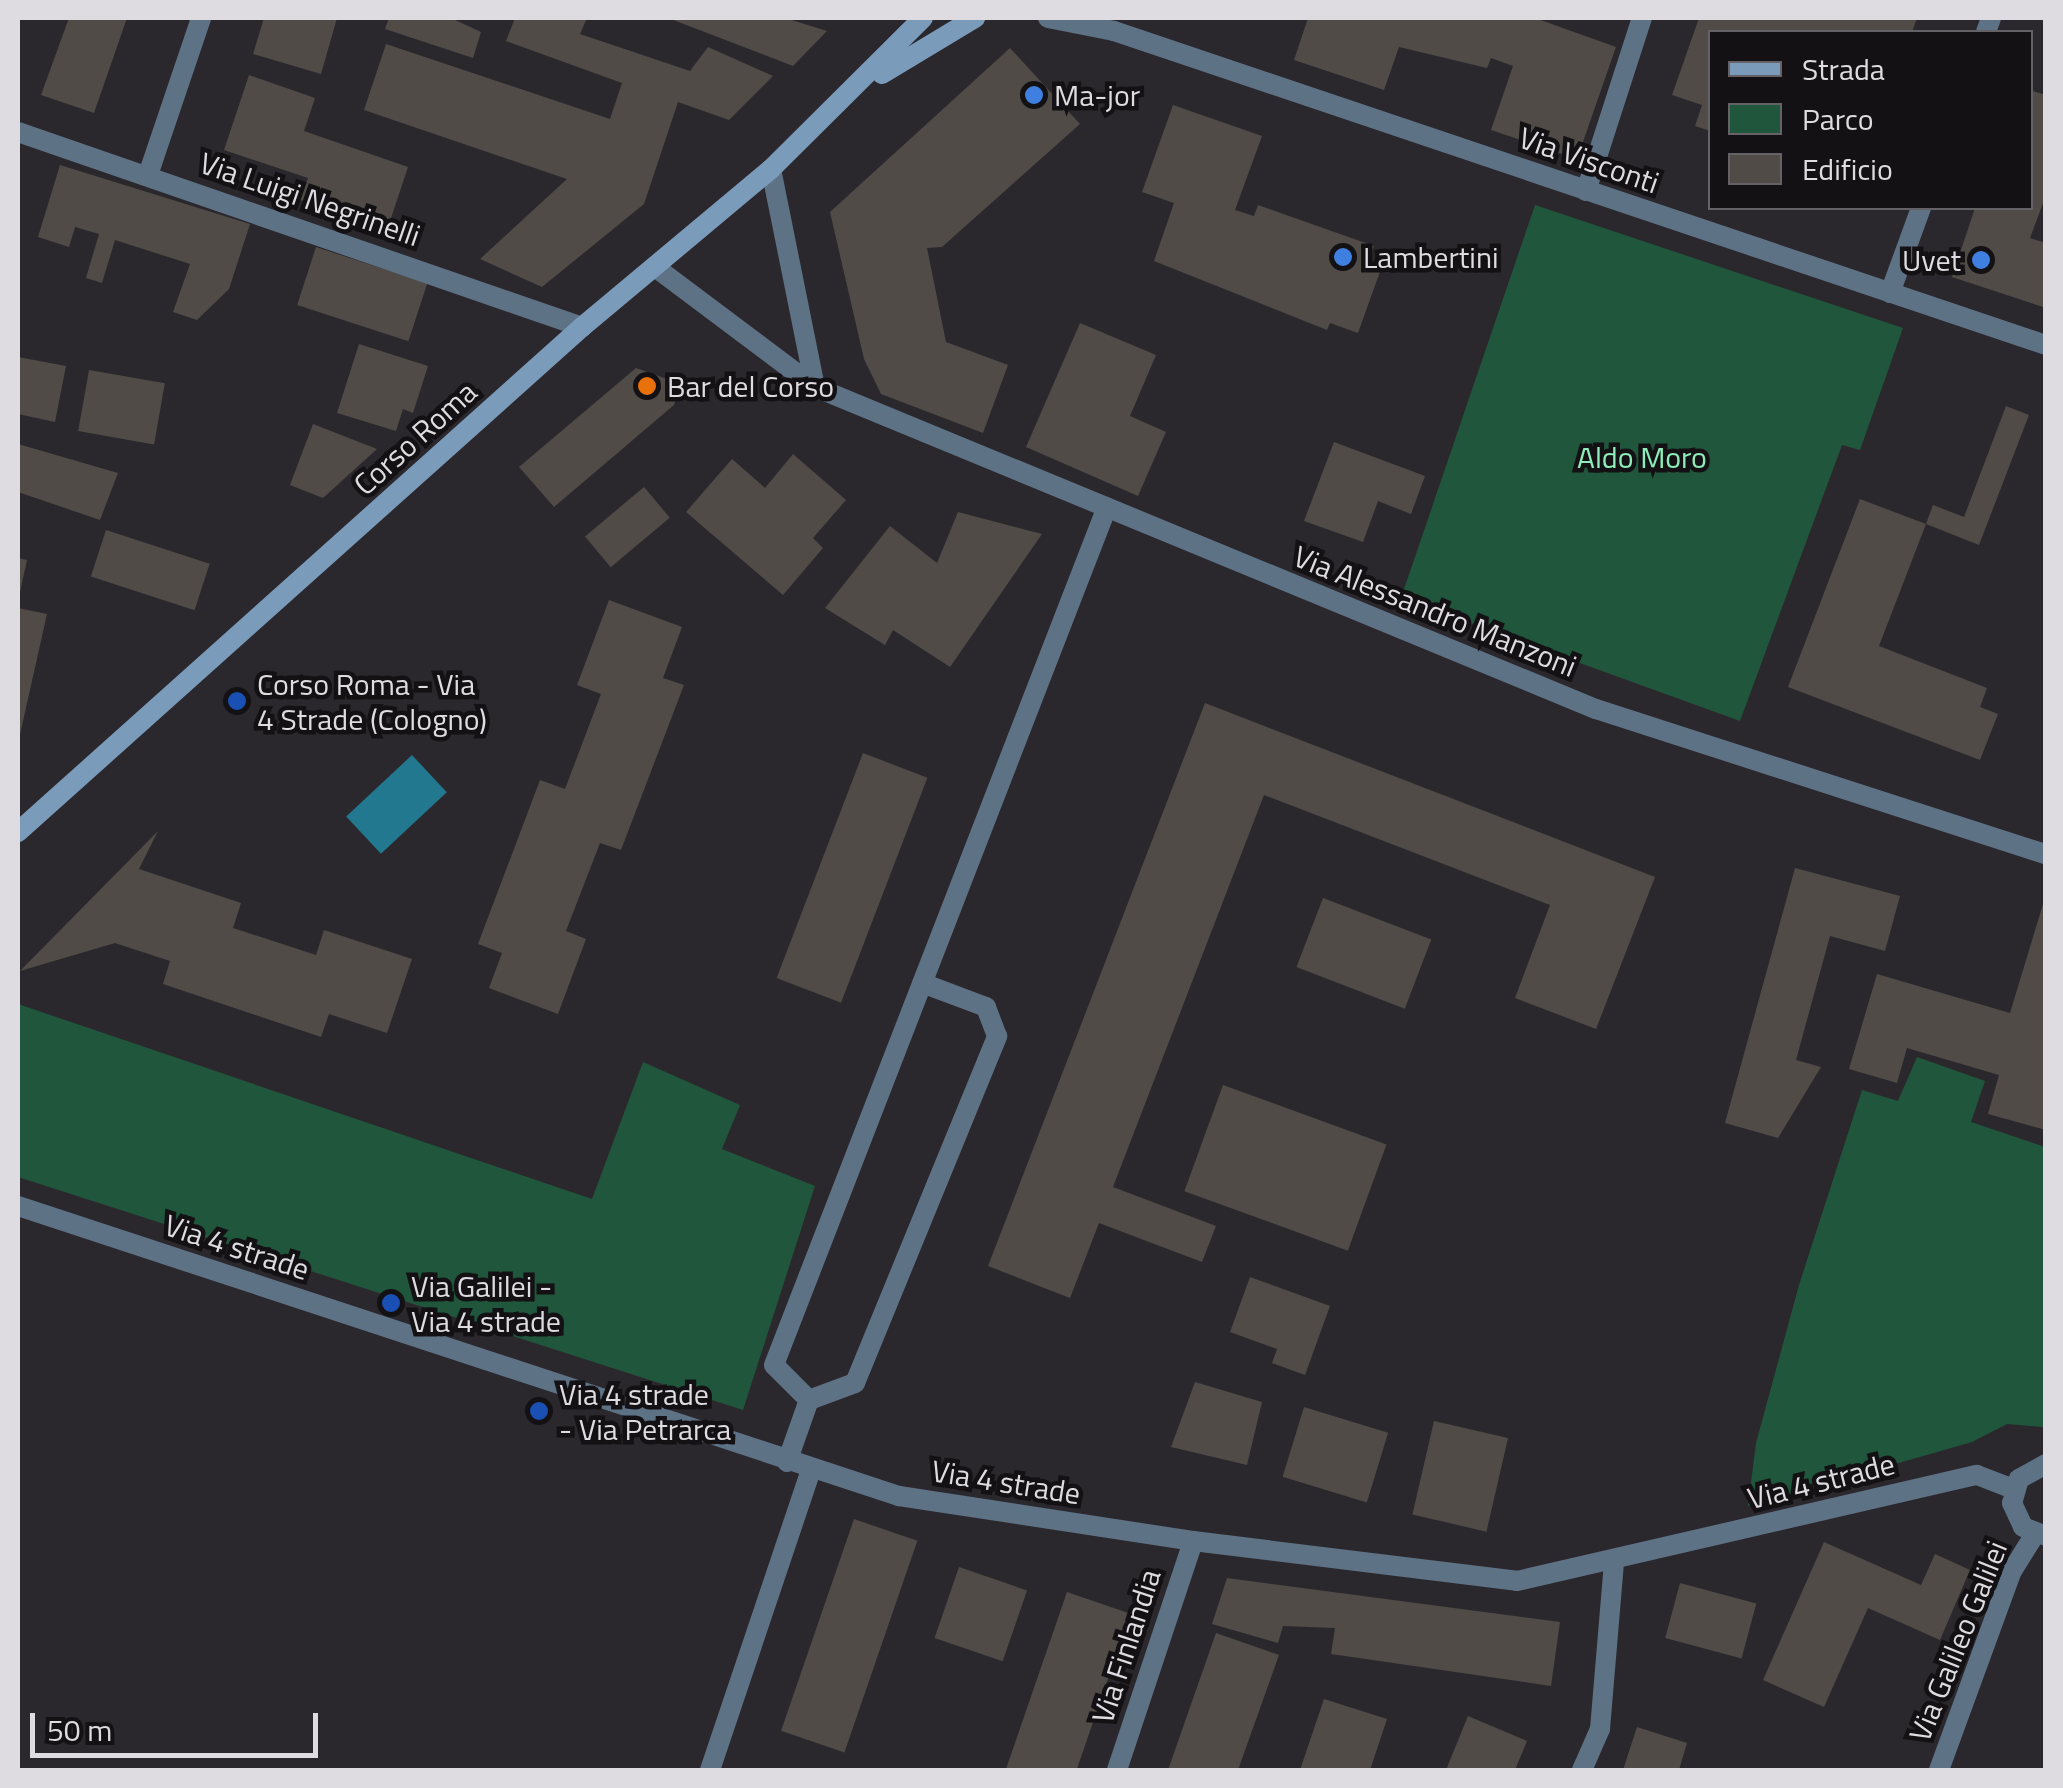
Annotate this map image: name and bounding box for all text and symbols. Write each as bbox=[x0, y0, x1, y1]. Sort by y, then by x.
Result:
legend bbox=[1708, 30, 2033, 210]
text: Strada bbox=[1802, 46, 1885, 92]
place label: Ma-jor bbox=[1054, 77, 1140, 113]
marker: Ma-jor bbox=[1023, 84, 1045, 106]
text: Parco bbox=[1802, 96, 1874, 142]
street label: Via Visconti bbox=[1514, 119, 1664, 201]
street label: Via Luigi Negrinelli bbox=[195, 144, 425, 254]
text: Edificio bbox=[1802, 146, 1893, 192]
place label: Lambertini bbox=[1363, 239, 1499, 275]
place label: Uvet bbox=[1902, 242, 1961, 278]
marker: Lambertini bbox=[1332, 246, 1354, 268]
marker: Uvet bbox=[1970, 249, 1992, 271]
place label: Bar del Corso bbox=[667, 368, 834, 404]
street label: Corso Roma bbox=[346, 374, 484, 502]
marker: Bar del Corso bbox=[636, 375, 658, 397]
park label: Aldo Moro bbox=[1577, 439, 1707, 475]
street label: Via Alessandro Manzoni bbox=[1288, 538, 1582, 684]
place label: Corso Roma - Via 4 Strade (Cologno) bbox=[257, 666, 487, 736]
marker: Corso Roma - Via 4 Strade (Cologno) bbox=[226, 690, 248, 712]
street label: Via 4 strade bbox=[160, 1207, 314, 1287]
place label: Via Galilei - Via 4 strade bbox=[411, 1268, 561, 1338]
marker: Via Galilei - Via 4 strade bbox=[380, 1292, 402, 1314]
place label: Via 4 strade - Via Petrarca bbox=[559, 1376, 731, 1446]
marker: Via 4 strade - Via Petrarca bbox=[528, 1400, 550, 1422]
street label: Via 4 strade bbox=[1744, 1445, 1898, 1517]
street label: Via 4 strade bbox=[929, 1452, 1083, 1512]
street label: Via Galileo Galilei bbox=[1901, 1536, 2015, 1746]
street label: Via Finlandia bbox=[1084, 1565, 1168, 1727]
scale bar bbox=[35, 1693, 322, 1755]
text: 50 m bbox=[47, 1707, 112, 1753]

